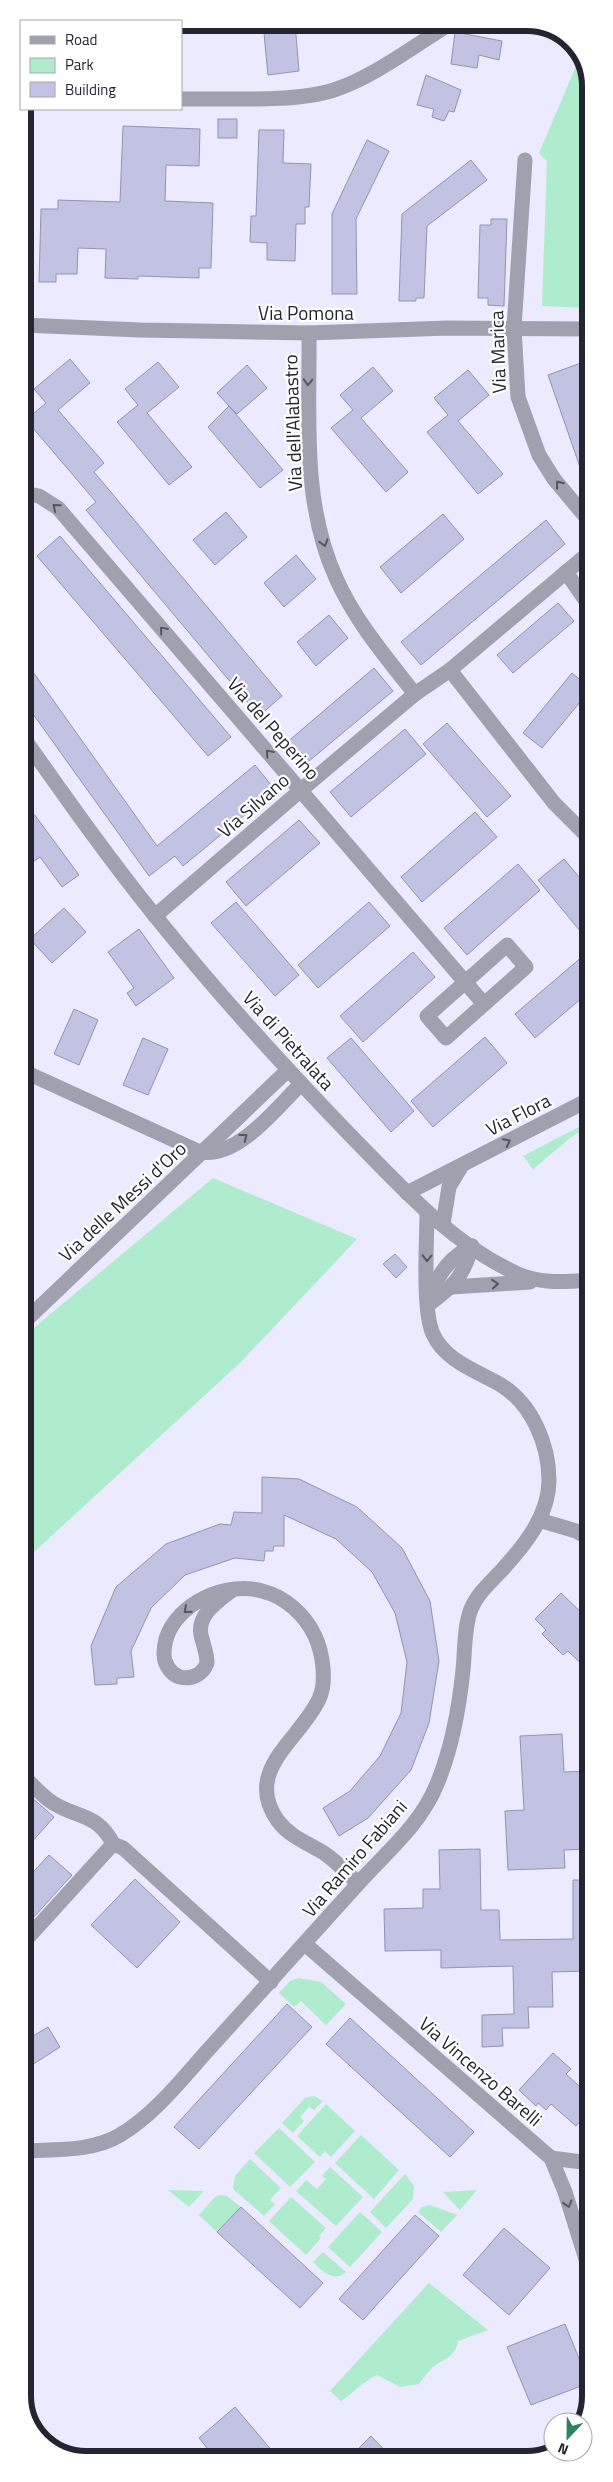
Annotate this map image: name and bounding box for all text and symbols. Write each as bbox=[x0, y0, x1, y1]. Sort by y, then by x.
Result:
legend bbox=[20, 20, 182, 110]
text: Road bbox=[65, 28, 97, 51]
text: Park bbox=[65, 53, 94, 76]
text: Building bbox=[65, 78, 116, 101]
street label: Via Pomona bbox=[258, 298, 354, 327]
street label: Via Marica bbox=[481, 310, 513, 394]
street label: Via dell'Alabastro bbox=[275, 354, 309, 492]
one-way arrow bbox=[303, 378, 313, 386]
one-way arrow bbox=[555, 481, 564, 490]
one-way arrow bbox=[53, 504, 62, 513]
one-way arrow bbox=[318, 538, 328, 547]
one-way arrow bbox=[160, 626, 169, 635]
street label: Via del Peperino bbox=[221, 670, 327, 786]
one-way arrow bbox=[266, 749, 275, 758]
street label: Via Silvano bbox=[211, 766, 295, 844]
street label: Via di Pietralata bbox=[236, 984, 342, 1097]
street label: Via Flora bbox=[480, 1085, 556, 1143]
street label: Via delle Messi d'Oro bbox=[52, 1134, 192, 1268]
one-way arrow bbox=[238, 1135, 247, 1143]
one-way arrow bbox=[502, 1138, 511, 1148]
one-way arrow bbox=[422, 1255, 432, 1263]
one-way arrow bbox=[491, 1279, 499, 1290]
one-way arrow bbox=[183, 1604, 192, 1613]
street label: Via Ramiro Fabiani bbox=[295, 1793, 413, 1923]
street label: Via Vincenzo Barelli bbox=[413, 2009, 549, 2133]
one-way arrow bbox=[563, 2199, 573, 2208]
north arrow bbox=[543, 2412, 593, 2462]
text: N bbox=[555, 2438, 571, 2461]

